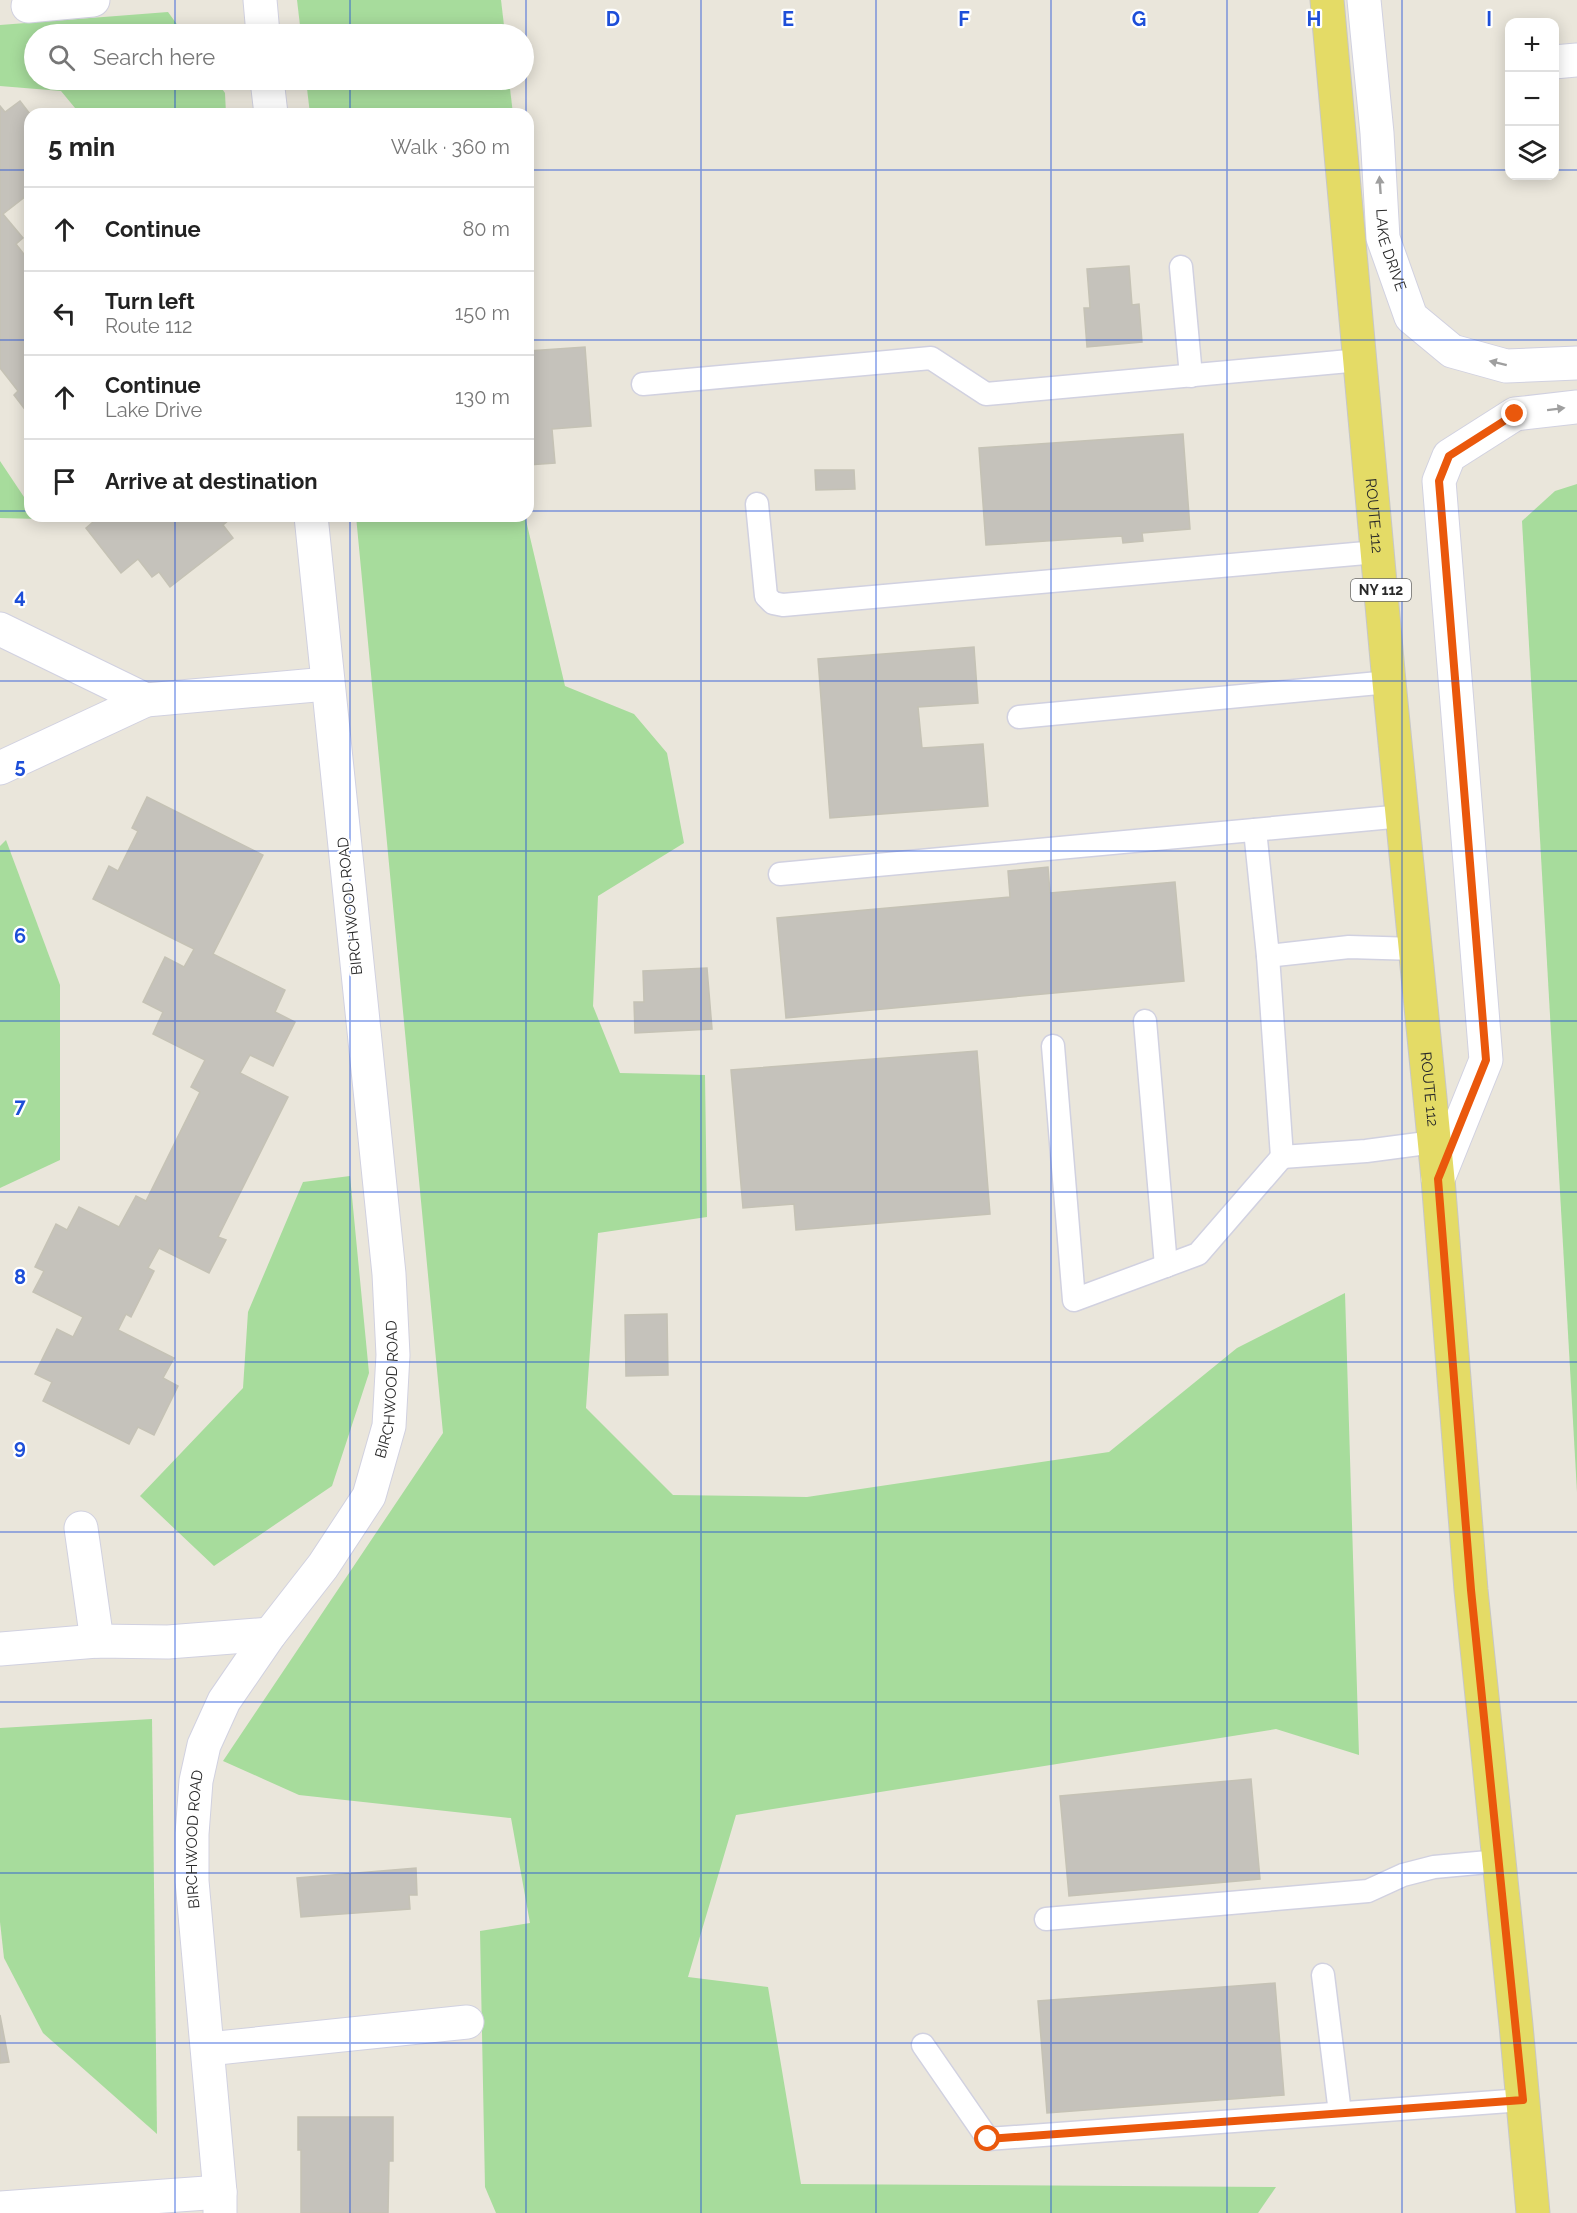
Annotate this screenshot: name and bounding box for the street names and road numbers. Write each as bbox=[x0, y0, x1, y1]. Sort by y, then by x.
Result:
street label: LAKE DRIVE bbox=[1372, 208, 1410, 294]
street label: ROUTE 112 bbox=[1362, 478, 1386, 554]
road number: NY 112 bbox=[1351, 579, 1411, 601]
street label: BIRCHWOOD ROAD bbox=[334, 836, 366, 976]
street label: ROUTE 112 bbox=[1417, 1051, 1442, 1128]
street label: BIRCHWOOD ROAD bbox=[371, 1320, 402, 1460]
street label: BIRCHWOOD ROAD bbox=[183, 1768, 207, 1909]

